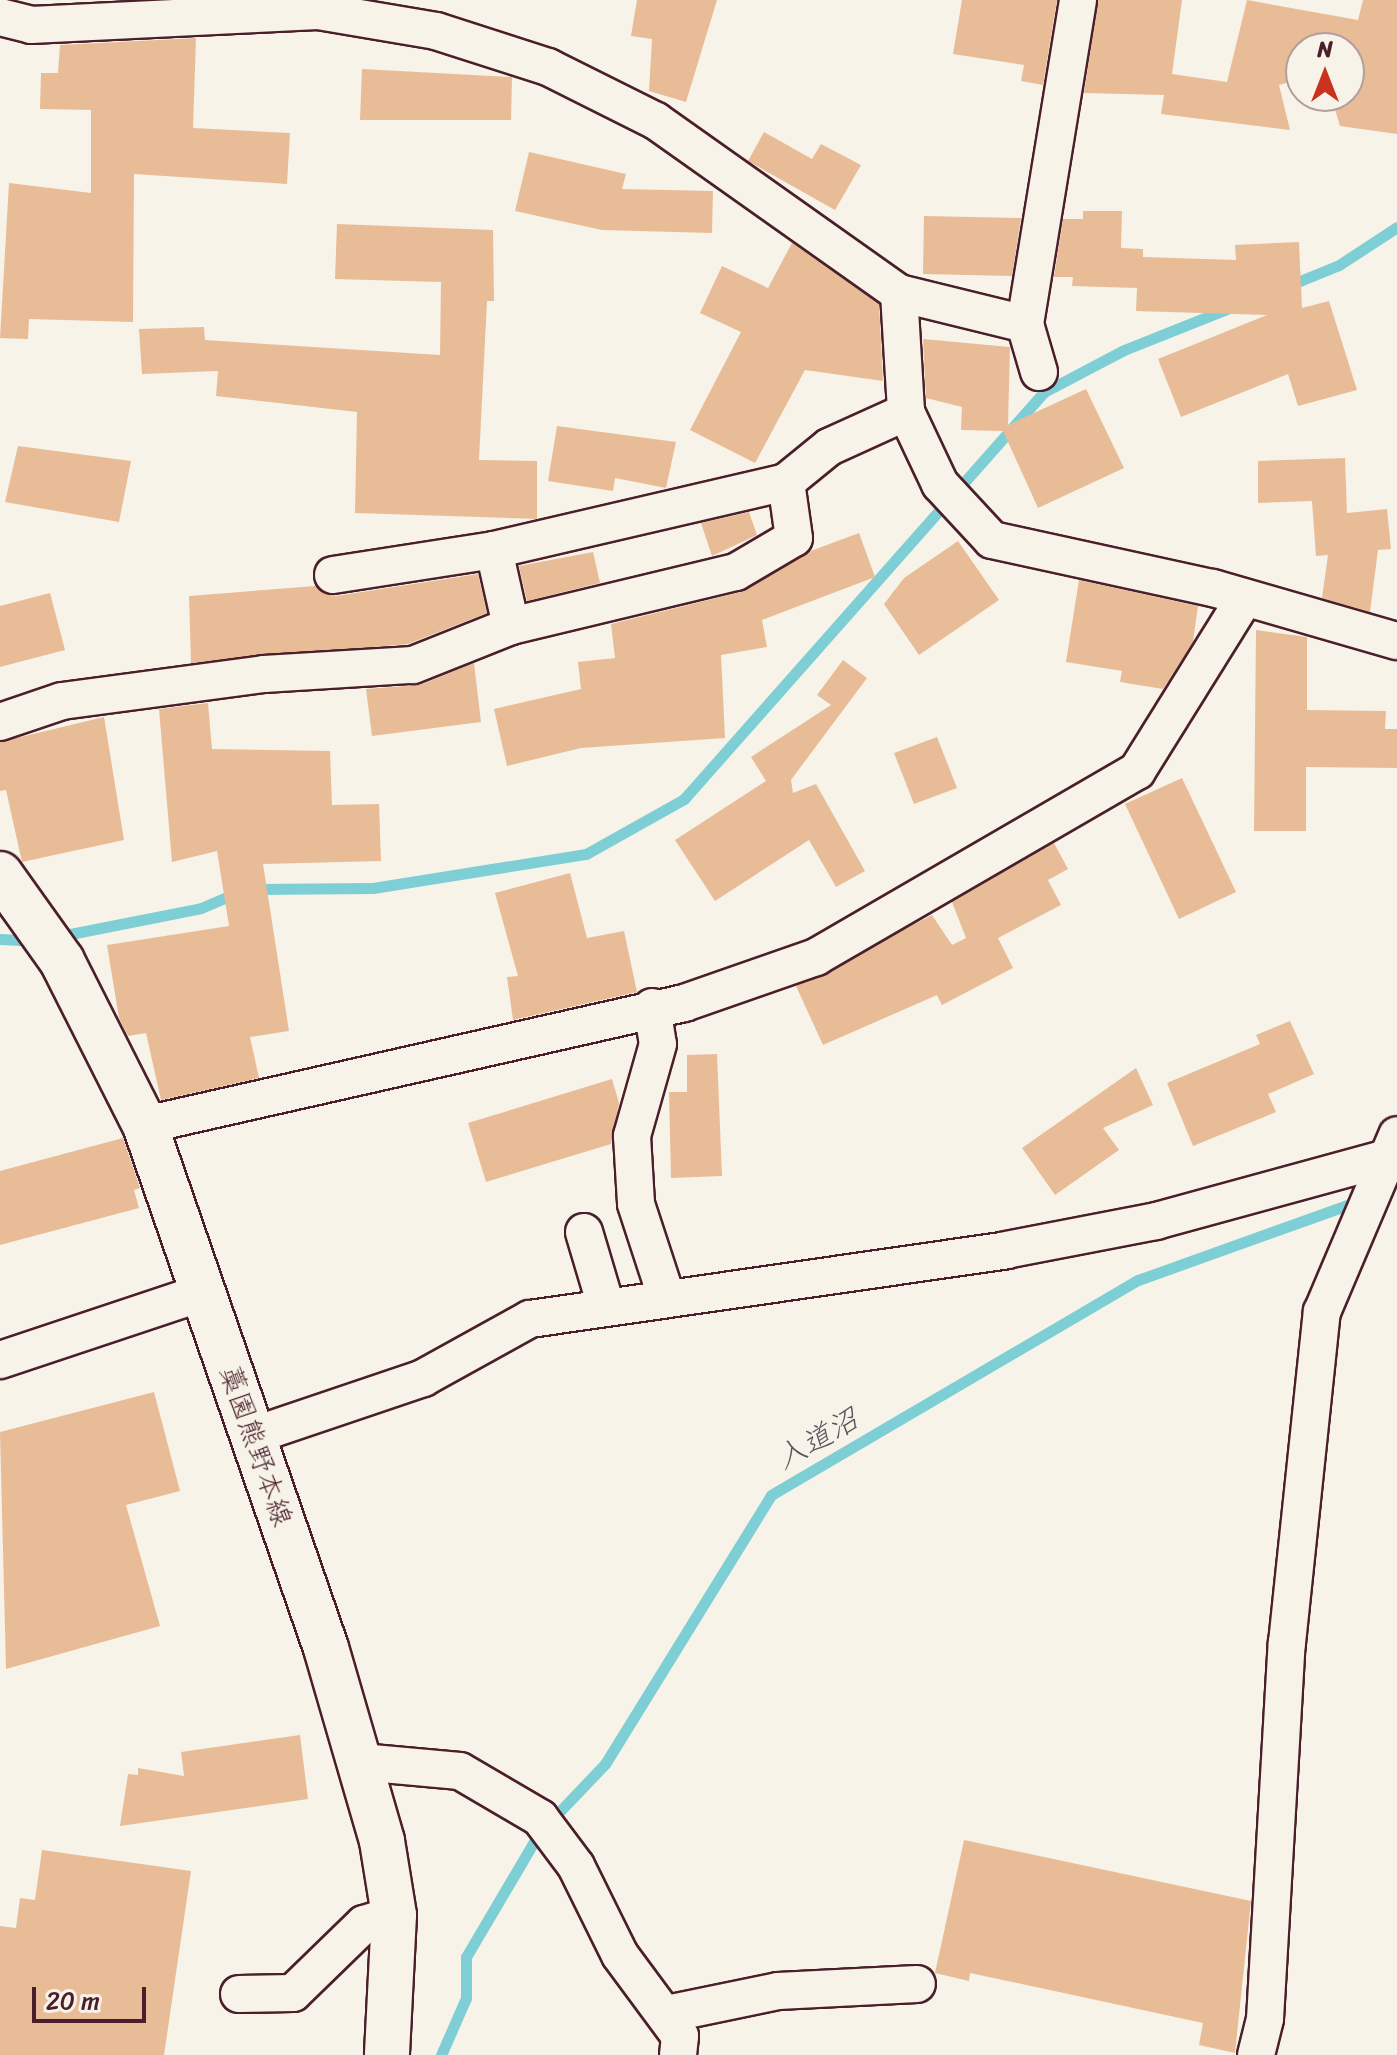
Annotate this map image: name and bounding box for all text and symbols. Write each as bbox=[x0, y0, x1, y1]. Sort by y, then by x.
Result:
text: N bbox=[1317, 30, 1333, 69]
north arrow bbox=[1285, 32, 1365, 112]
street label: 藁園熊野本線 bbox=[213, 1361, 299, 1531]
water label: 入道沼 bbox=[769, 1401, 865, 1477]
scale bar bbox=[36, 1971, 150, 2021]
text: 20 m bbox=[46, 1980, 100, 2022]

